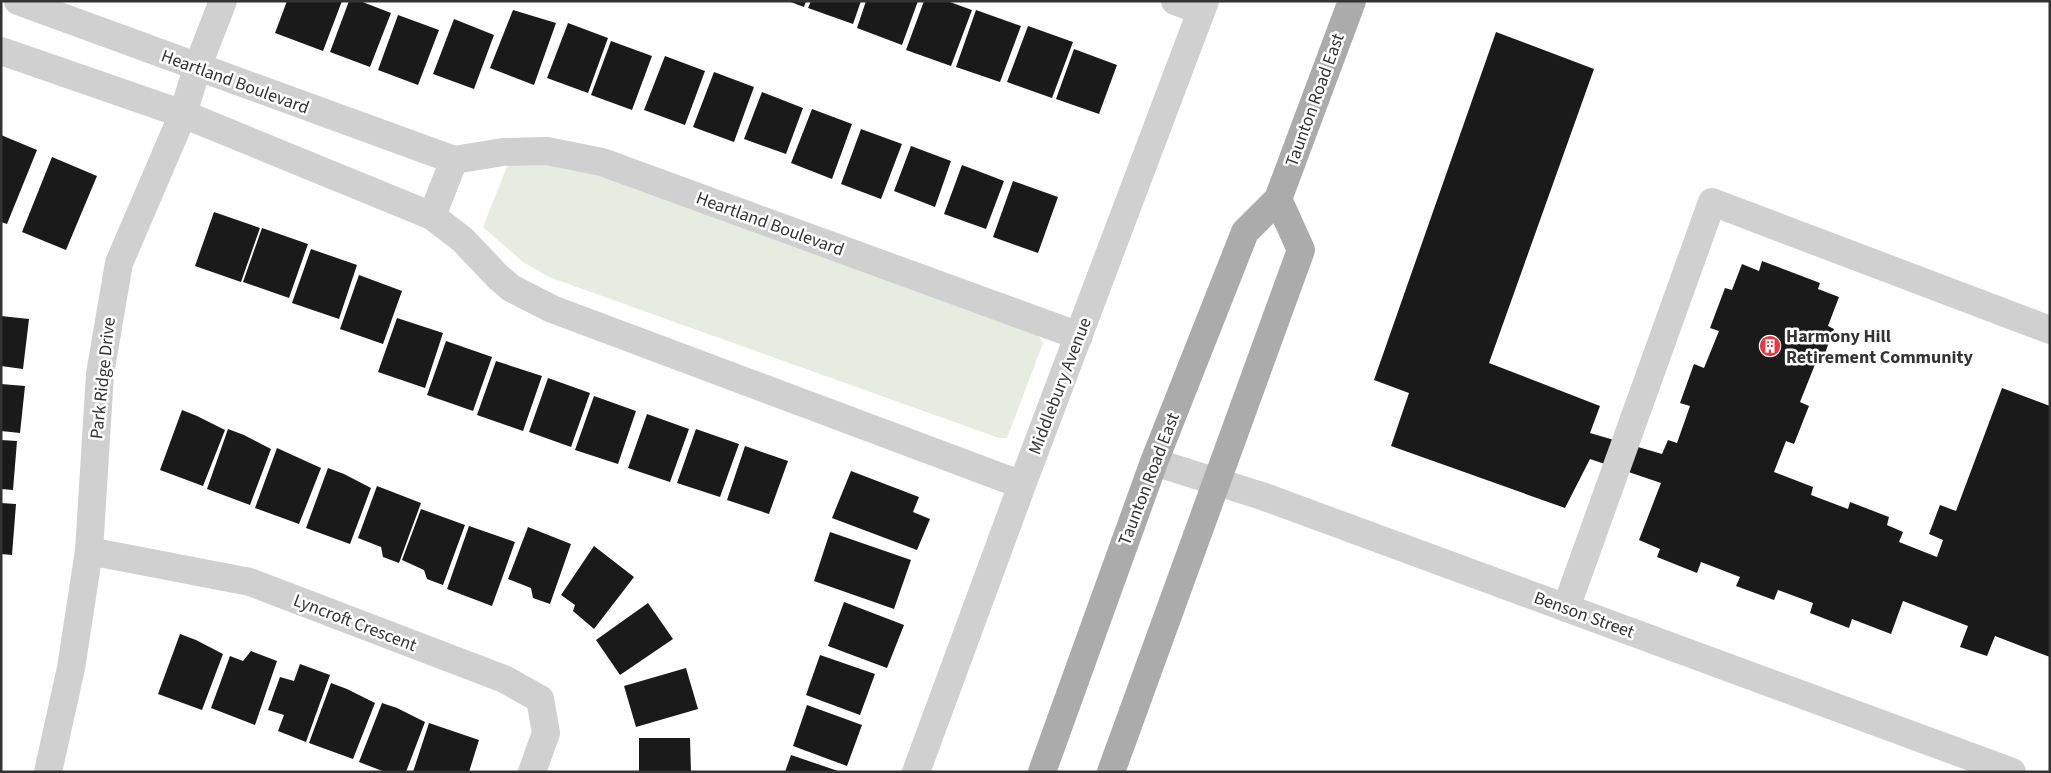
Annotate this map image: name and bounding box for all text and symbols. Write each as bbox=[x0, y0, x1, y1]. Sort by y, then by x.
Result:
street label: Taunton Road East bbox=[1279, 30, 1351, 170]
street label: Heartland Boulevard bbox=[158, 44, 312, 120]
street label: Heartland Boulevard bbox=[693, 186, 847, 262]
street label: Middlebury Avenue bbox=[1022, 314, 1098, 458]
street label: Park Ridge Drive bbox=[84, 316, 122, 440]
place label: Harmony Hill Retirement Community bbox=[1786, 324, 1973, 370]
building icon: Harmony Hill Retirement Community bbox=[1758, 334, 1782, 358]
street label: Taunton Road East bbox=[1112, 409, 1186, 549]
street label: Benson Street bbox=[1530, 585, 1638, 645]
street label: Lyncroft Crescent bbox=[290, 588, 420, 658]

